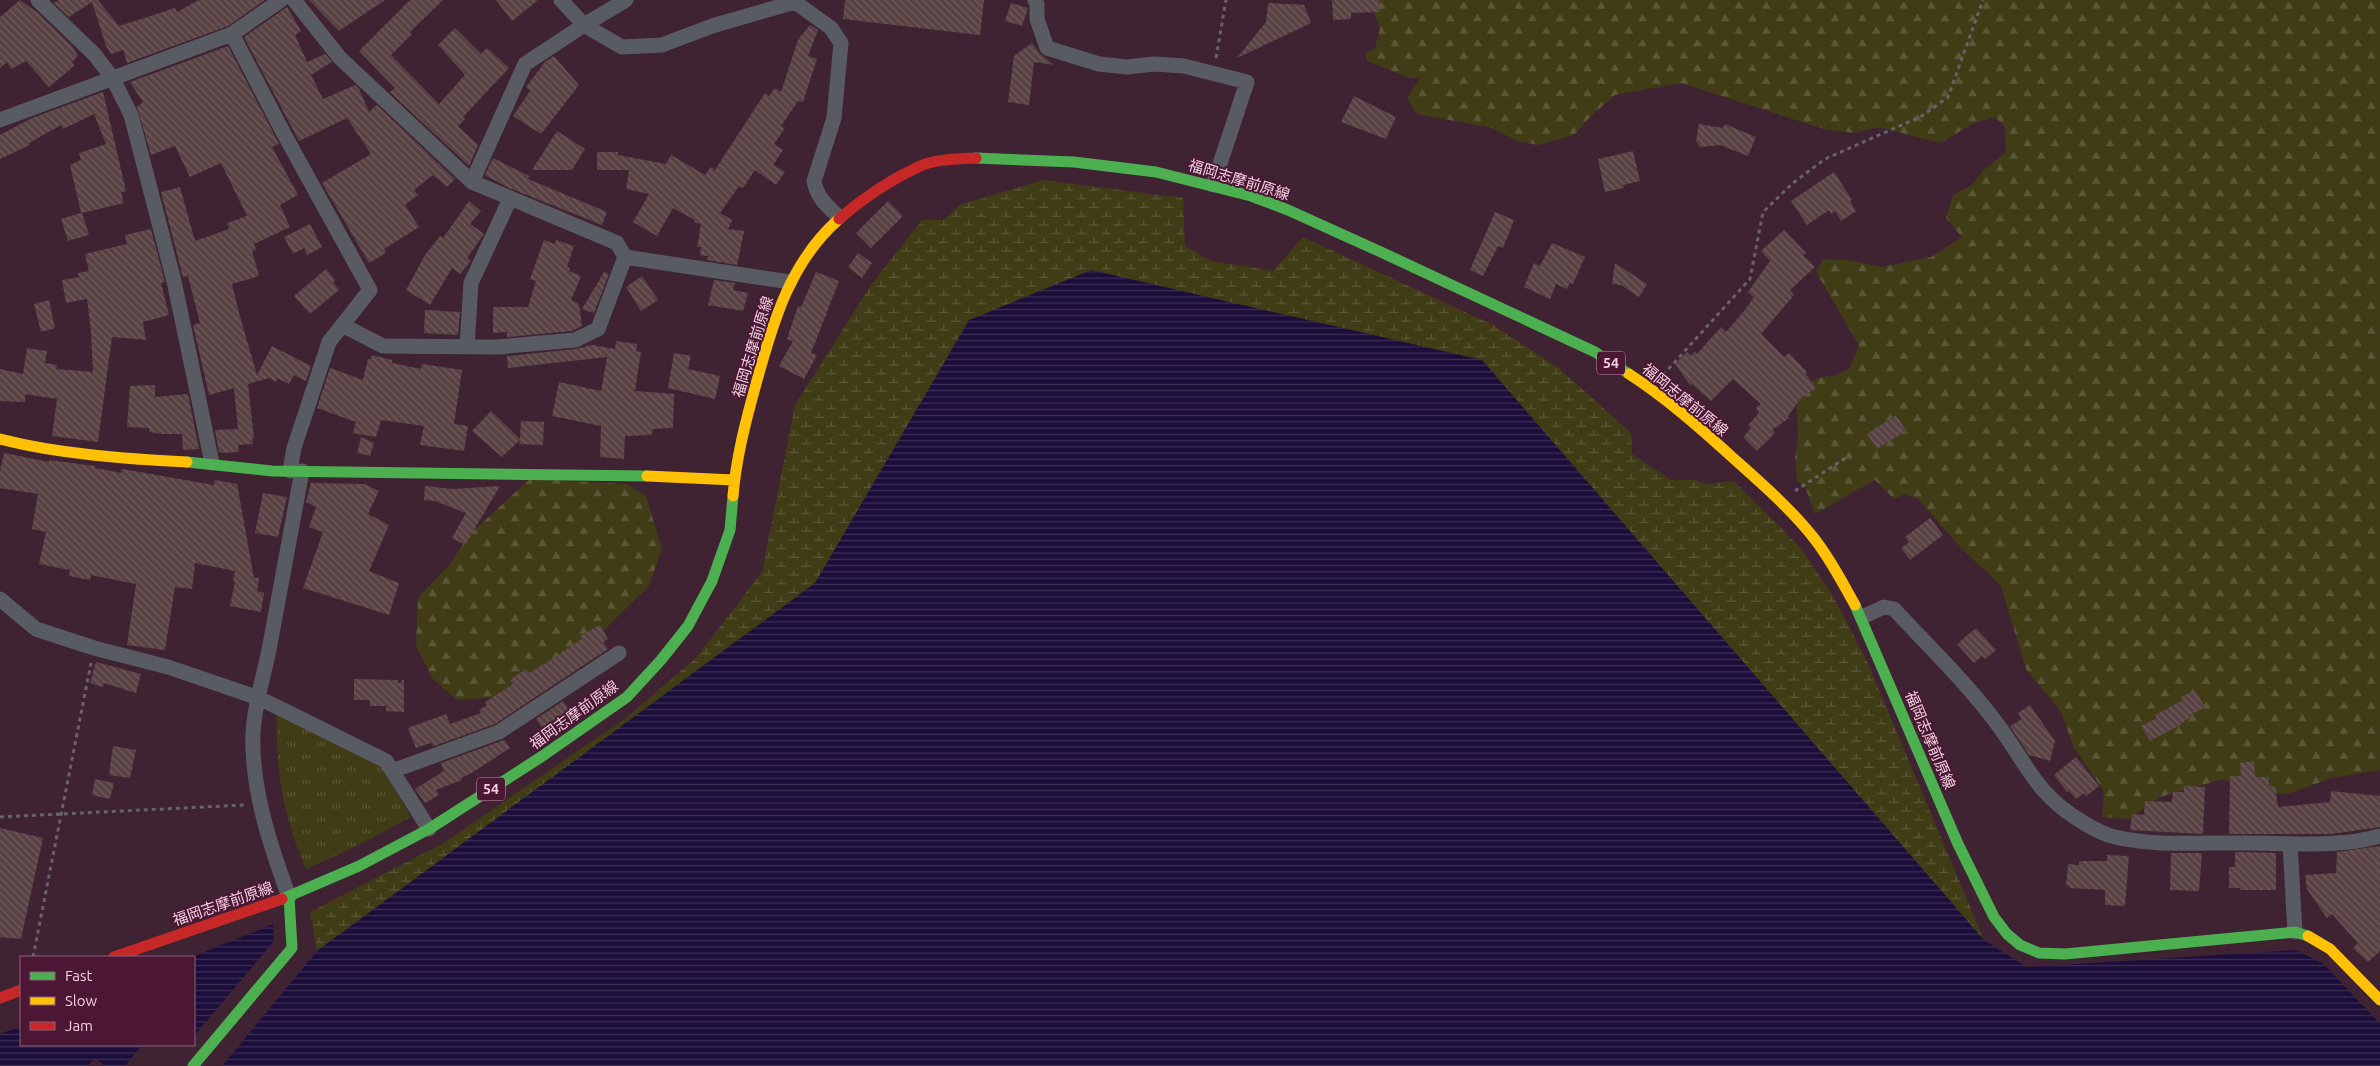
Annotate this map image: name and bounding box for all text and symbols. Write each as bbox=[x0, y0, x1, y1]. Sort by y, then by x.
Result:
street label: 福岡志摩前原線 bbox=[1186, 156, 1292, 203]
street label: 福岡志摩前原線 bbox=[729, 294, 776, 400]
road number: 54 bbox=[1597, 352, 1625, 374]
street label: 福岡志摩前原線 bbox=[1639, 360, 1731, 439]
street label: 福岡志摩前原線 bbox=[526, 677, 621, 752]
street label: 福岡志摩前原線 bbox=[1902, 688, 1959, 791]
road number: 54 bbox=[477, 778, 505, 801]
street label: 福岡志摩前原線 bbox=[170, 878, 275, 929]
legend bbox=[20, 956, 195, 1046]
text: Fast bbox=[65, 967, 93, 984]
text: Slow bbox=[65, 992, 98, 1009]
text: Jam bbox=[65, 1017, 93, 1034]

